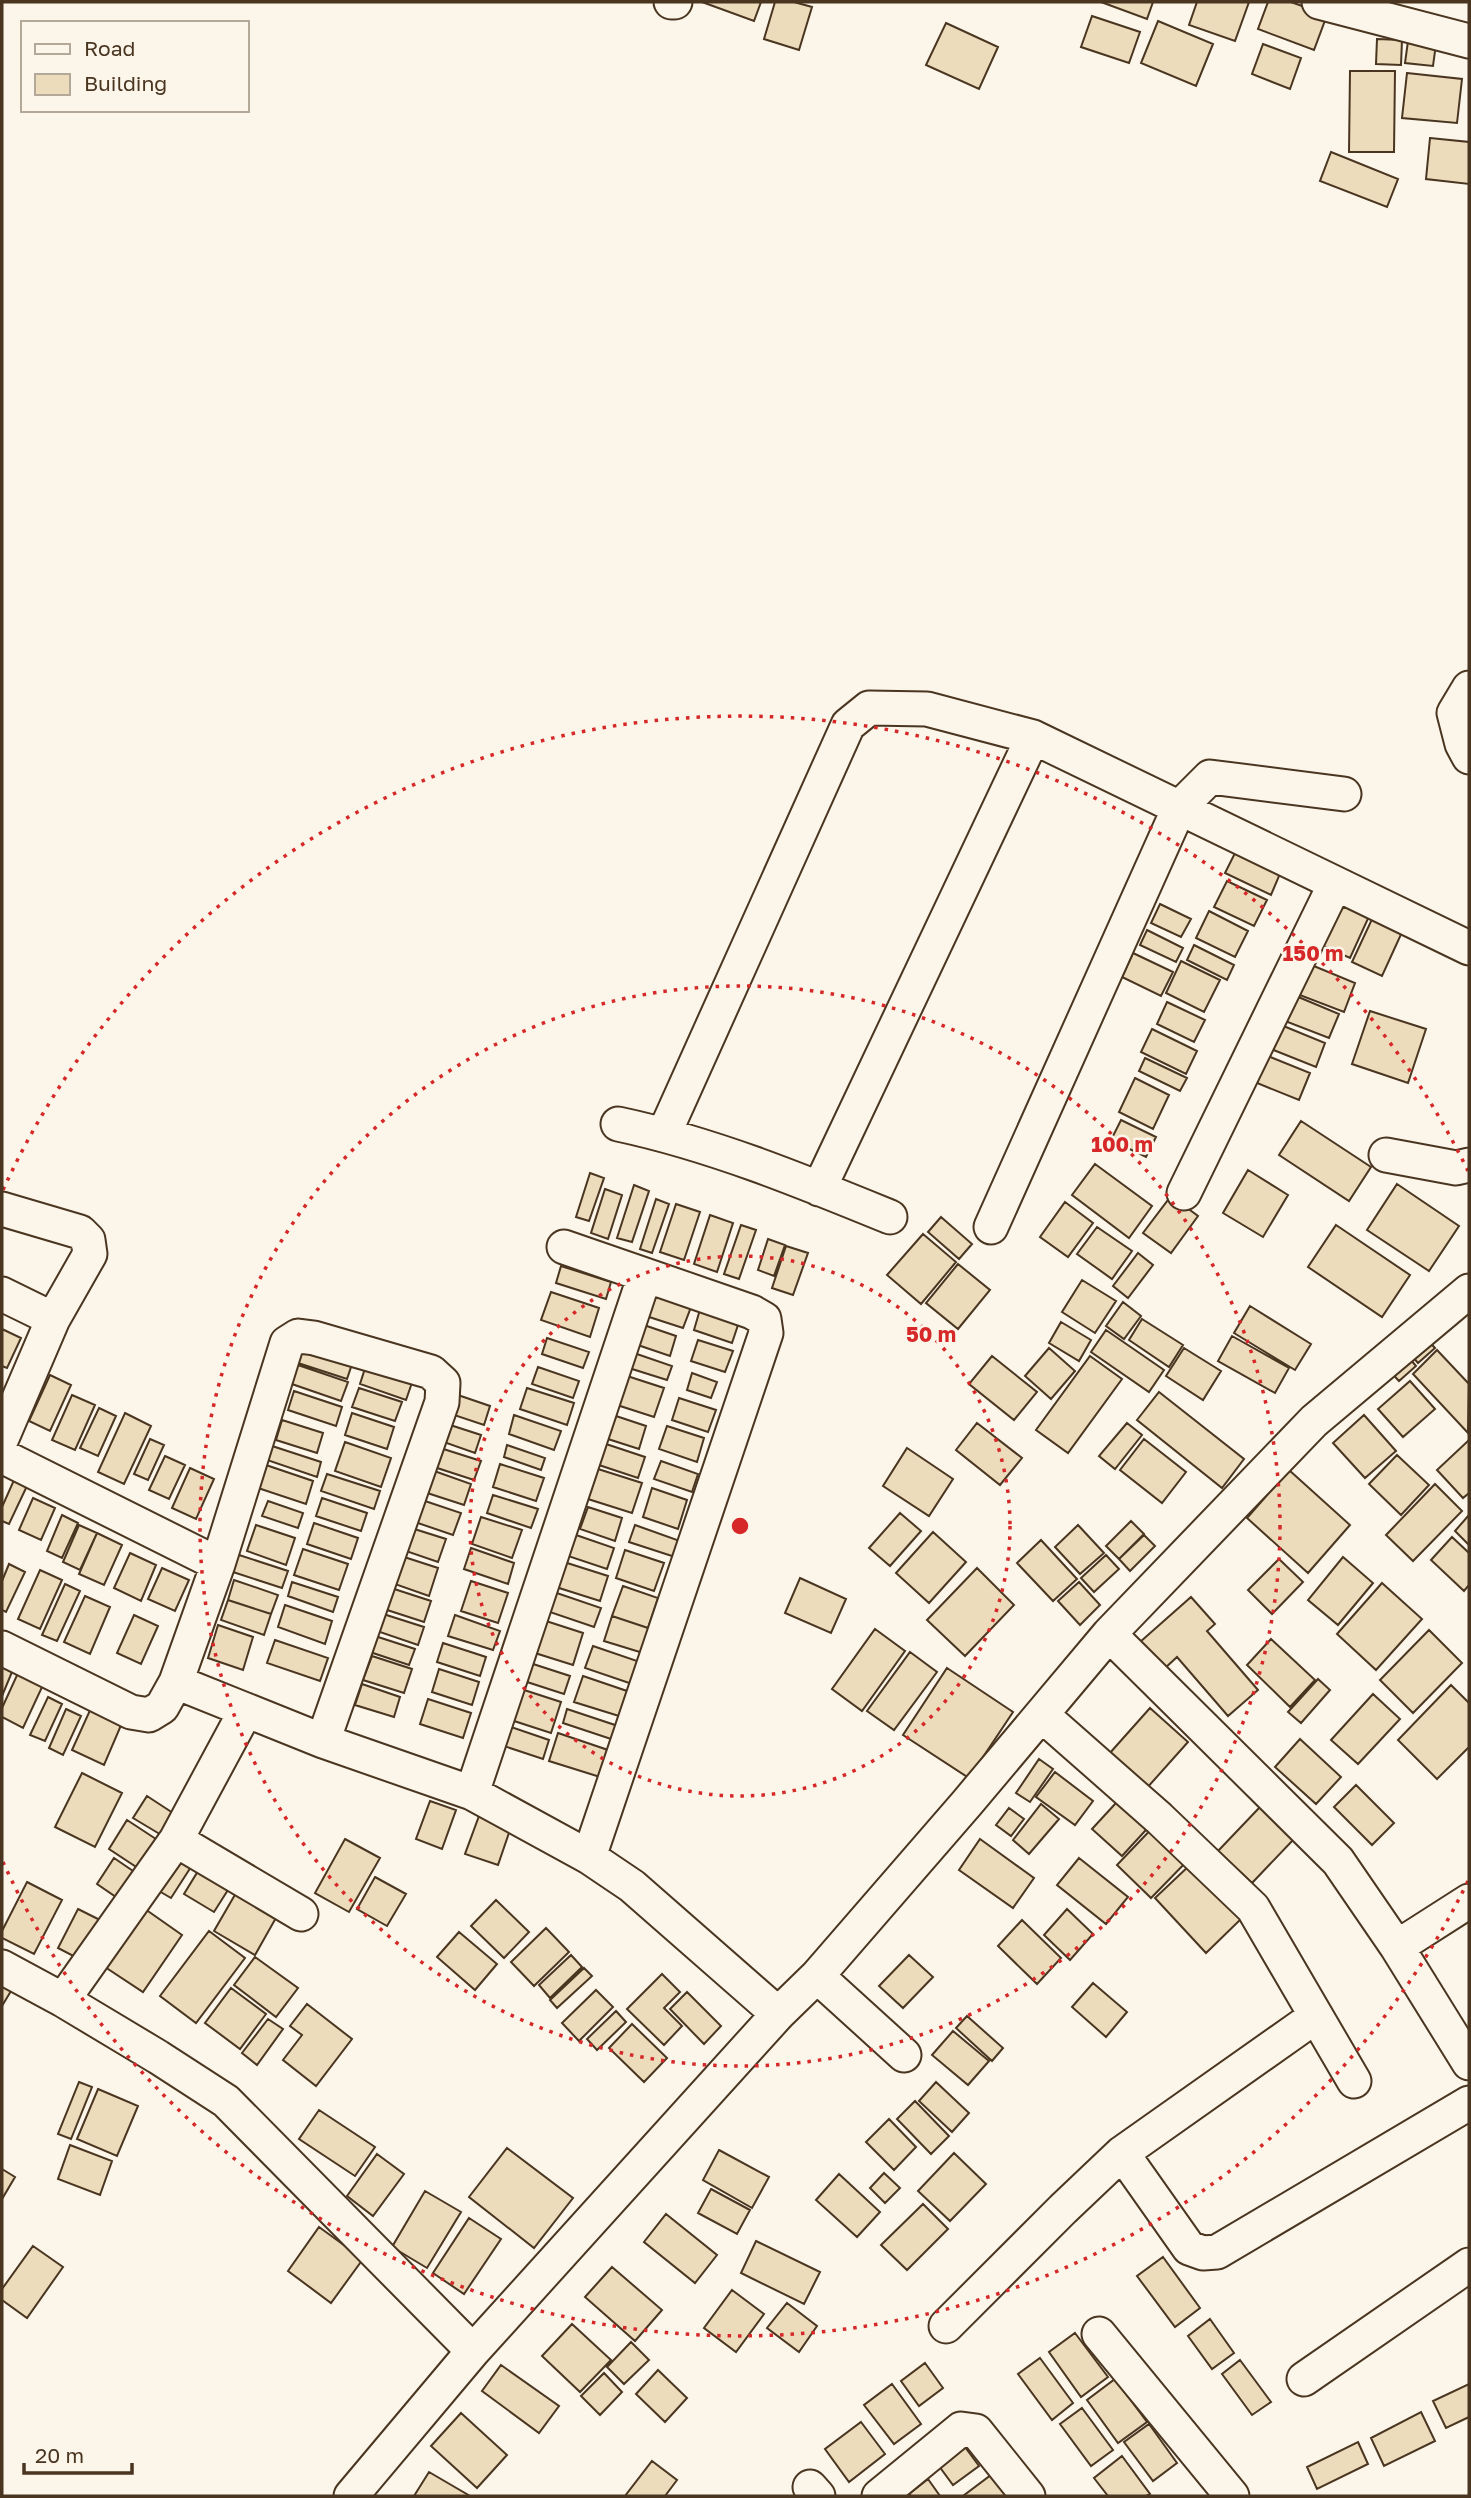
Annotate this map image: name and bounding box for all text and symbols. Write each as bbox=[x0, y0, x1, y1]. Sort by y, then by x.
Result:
legend bbox=[21, 21, 248, 112]
text: Road bbox=[84, 35, 135, 61]
text: Building bbox=[84, 70, 167, 96]
text: 150 m bbox=[1283, 940, 1343, 966]
text: 100 m bbox=[1091, 1131, 1153, 1157]
text: 50 m bbox=[906, 1321, 956, 1347]
centre of rings bbox=[728, 1514, 752, 1538]
scale bar bbox=[24, 2432, 133, 2476]
text: 20 m bbox=[35, 2442, 84, 2468]

